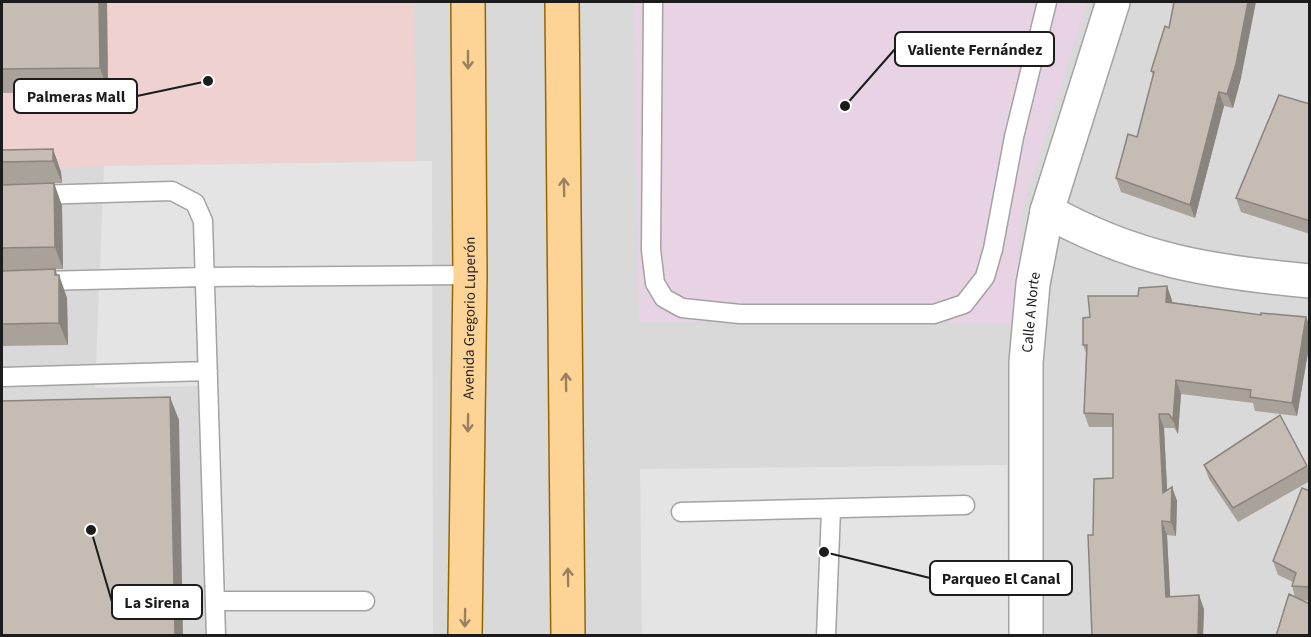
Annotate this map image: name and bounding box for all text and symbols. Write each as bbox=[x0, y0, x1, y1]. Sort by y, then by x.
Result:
callout: Valiente Fernández bbox=[895, 32, 1054, 66]
text: Valiente Fernández bbox=[907, 39, 1042, 61]
one-way arrow bbox=[462, 49, 474, 69]
callout: Palmeras Mall bbox=[14, 79, 137, 113]
text: Palmeras Mall bbox=[27, 86, 126, 108]
one-way arrow bbox=[558, 178, 570, 198]
street label: Avenida Gregorio Luperón bbox=[458, 236, 481, 400]
street label: Calle A Norte bbox=[1017, 270, 1046, 353]
one-way arrow bbox=[560, 373, 572, 393]
one-way arrow bbox=[462, 412, 474, 432]
callout: Parqueo El Canal bbox=[930, 561, 1072, 595]
one-way arrow bbox=[562, 568, 574, 588]
text: Parqueo El Canal bbox=[942, 568, 1061, 590]
callout: La Sirena bbox=[112, 585, 202, 619]
text: La Sirena bbox=[124, 592, 190, 614]
one-way arrow bbox=[459, 607, 471, 627]

